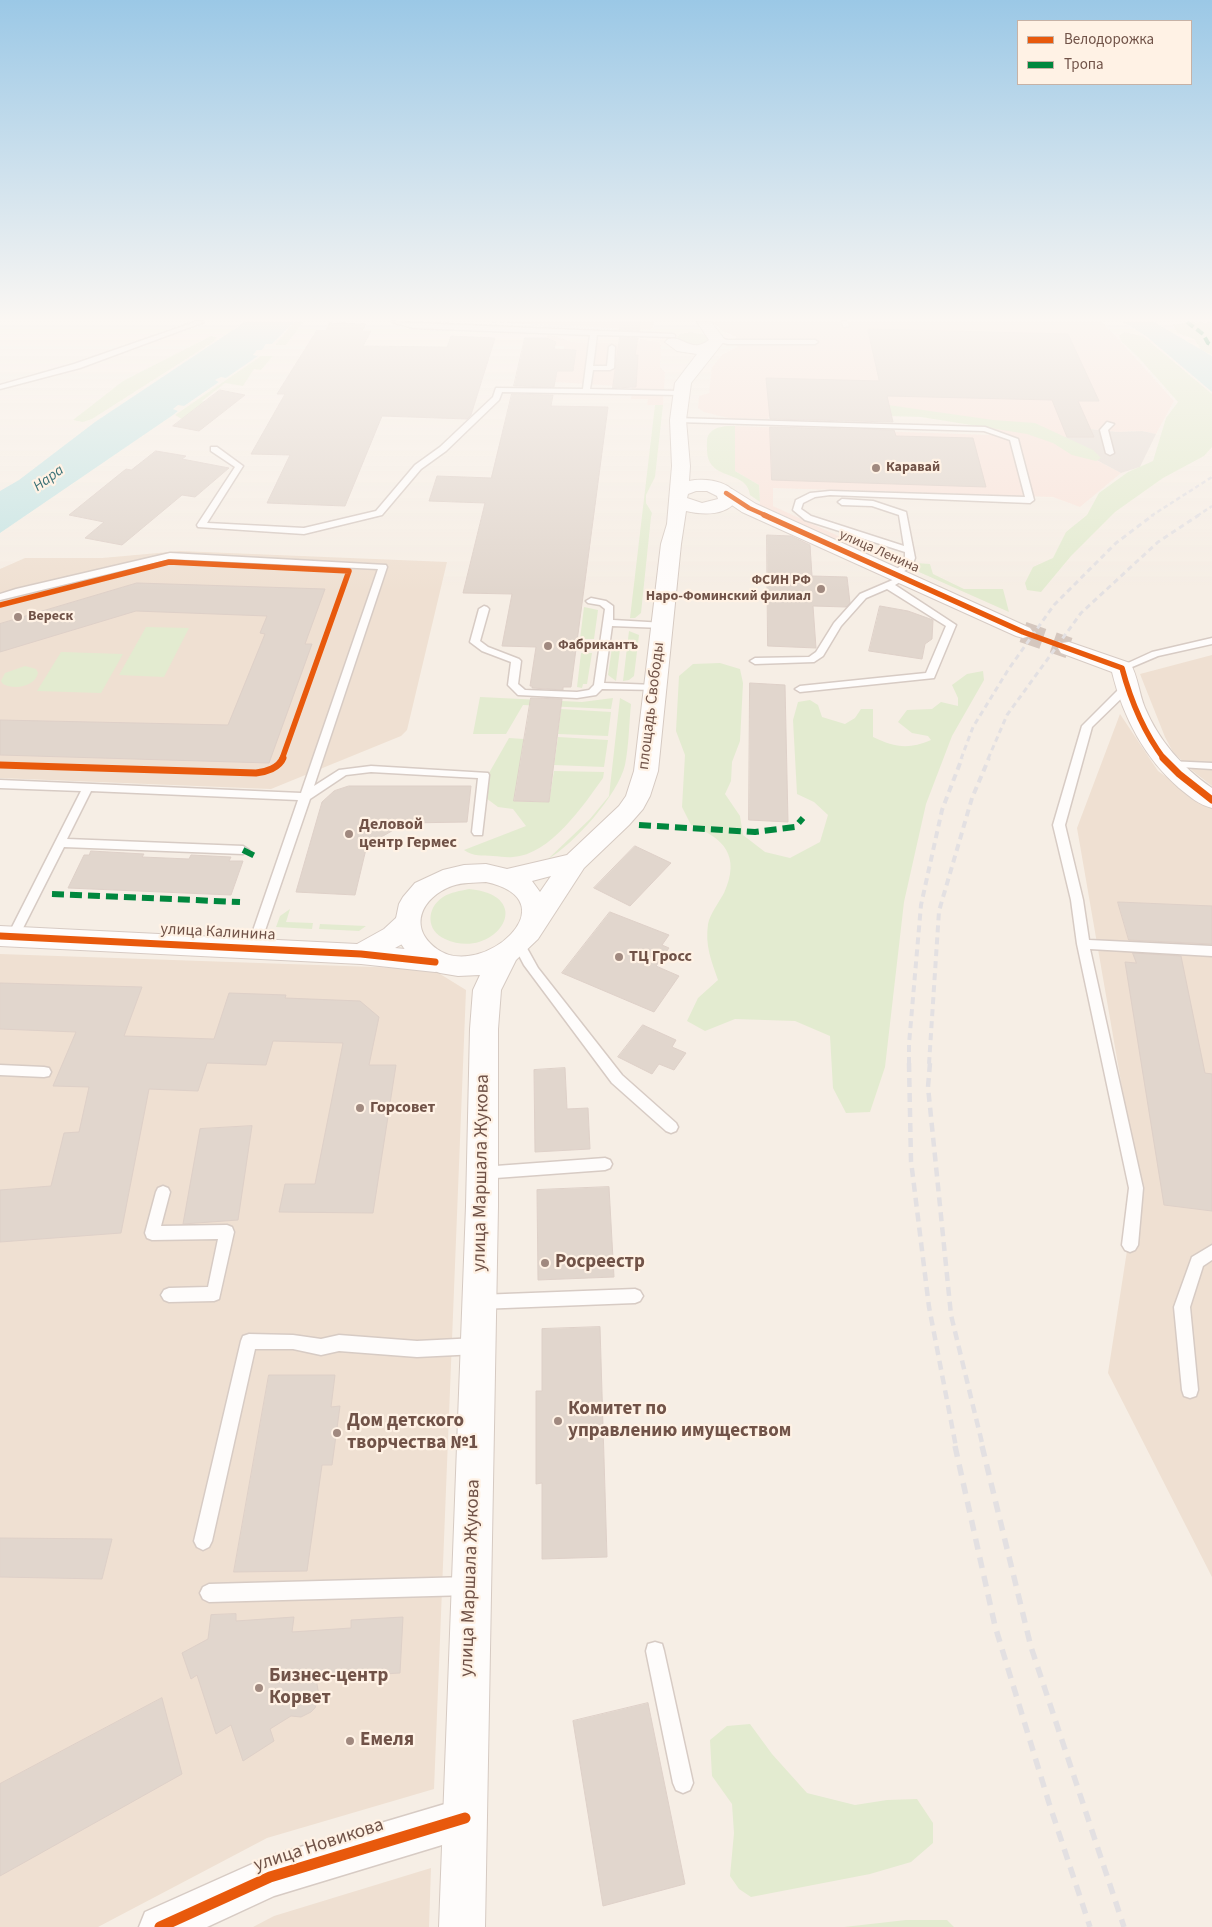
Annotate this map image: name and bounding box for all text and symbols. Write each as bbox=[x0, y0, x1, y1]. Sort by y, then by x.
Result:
legend bbox=[1017, 20, 1192, 85]
text: Велодорожка bbox=[1064, 29, 1154, 50]
text: Тропа bbox=[1064, 54, 1104, 75]
place label: Каравай bbox=[886, 460, 940, 476]
water label: Нара bbox=[30, 462, 68, 496]
marker: Каравай bbox=[870, 462, 882, 474]
street label: улица Ленина bbox=[836, 527, 922, 577]
place label: ФСИН РФ Наро-Фоминский филиал bbox=[646, 573, 811, 606]
marker: ФСИН РФ Наро-Фоминский филиал bbox=[815, 583, 827, 595]
place label: Вереcк bbox=[28, 609, 73, 625]
marker: Вереcк bbox=[12, 611, 24, 623]
place label: Фабрикантъ bbox=[558, 638, 638, 654]
marker: Фабрикантъ bbox=[542, 640, 554, 652]
street label: площадь Свободы bbox=[635, 641, 669, 771]
place label: Деловой центр Гермес bbox=[359, 815, 457, 853]
marker: Деловой центр Гермес bbox=[343, 828, 355, 840]
street label: улица Калинина bbox=[160, 920, 276, 946]
place label: ТЦ Гросс bbox=[629, 947, 692, 967]
marker: ТЦ Гросс bbox=[613, 951, 625, 963]
street label: улица Маршала Жукова bbox=[469, 1074, 495, 1272]
place label: Горсовет bbox=[370, 1098, 435, 1118]
marker: Горсовет bbox=[354, 1102, 366, 1114]
place label: Росреестр bbox=[555, 1252, 645, 1274]
marker: Росреестр bbox=[539, 1257, 551, 1269]
place label: Комитет по управлению имуществом bbox=[568, 1399, 791, 1443]
place label: Дом детского творчества №1 bbox=[347, 1411, 478, 1455]
marker: Комитет по управлению имуществом bbox=[552, 1415, 564, 1427]
marker: Дом детского творчества №1 bbox=[331, 1427, 343, 1439]
street label: улица Маршала Жукова bbox=[456, 1479, 486, 1677]
place label: Бизнес-центр Корвет bbox=[269, 1666, 388, 1710]
marker: Бизнес-центр Корвет bbox=[253, 1682, 265, 1694]
place label: Емеля bbox=[360, 1730, 414, 1752]
marker: Емеля bbox=[344, 1735, 356, 1747]
street label: улица Новикова bbox=[251, 1814, 387, 1878]

